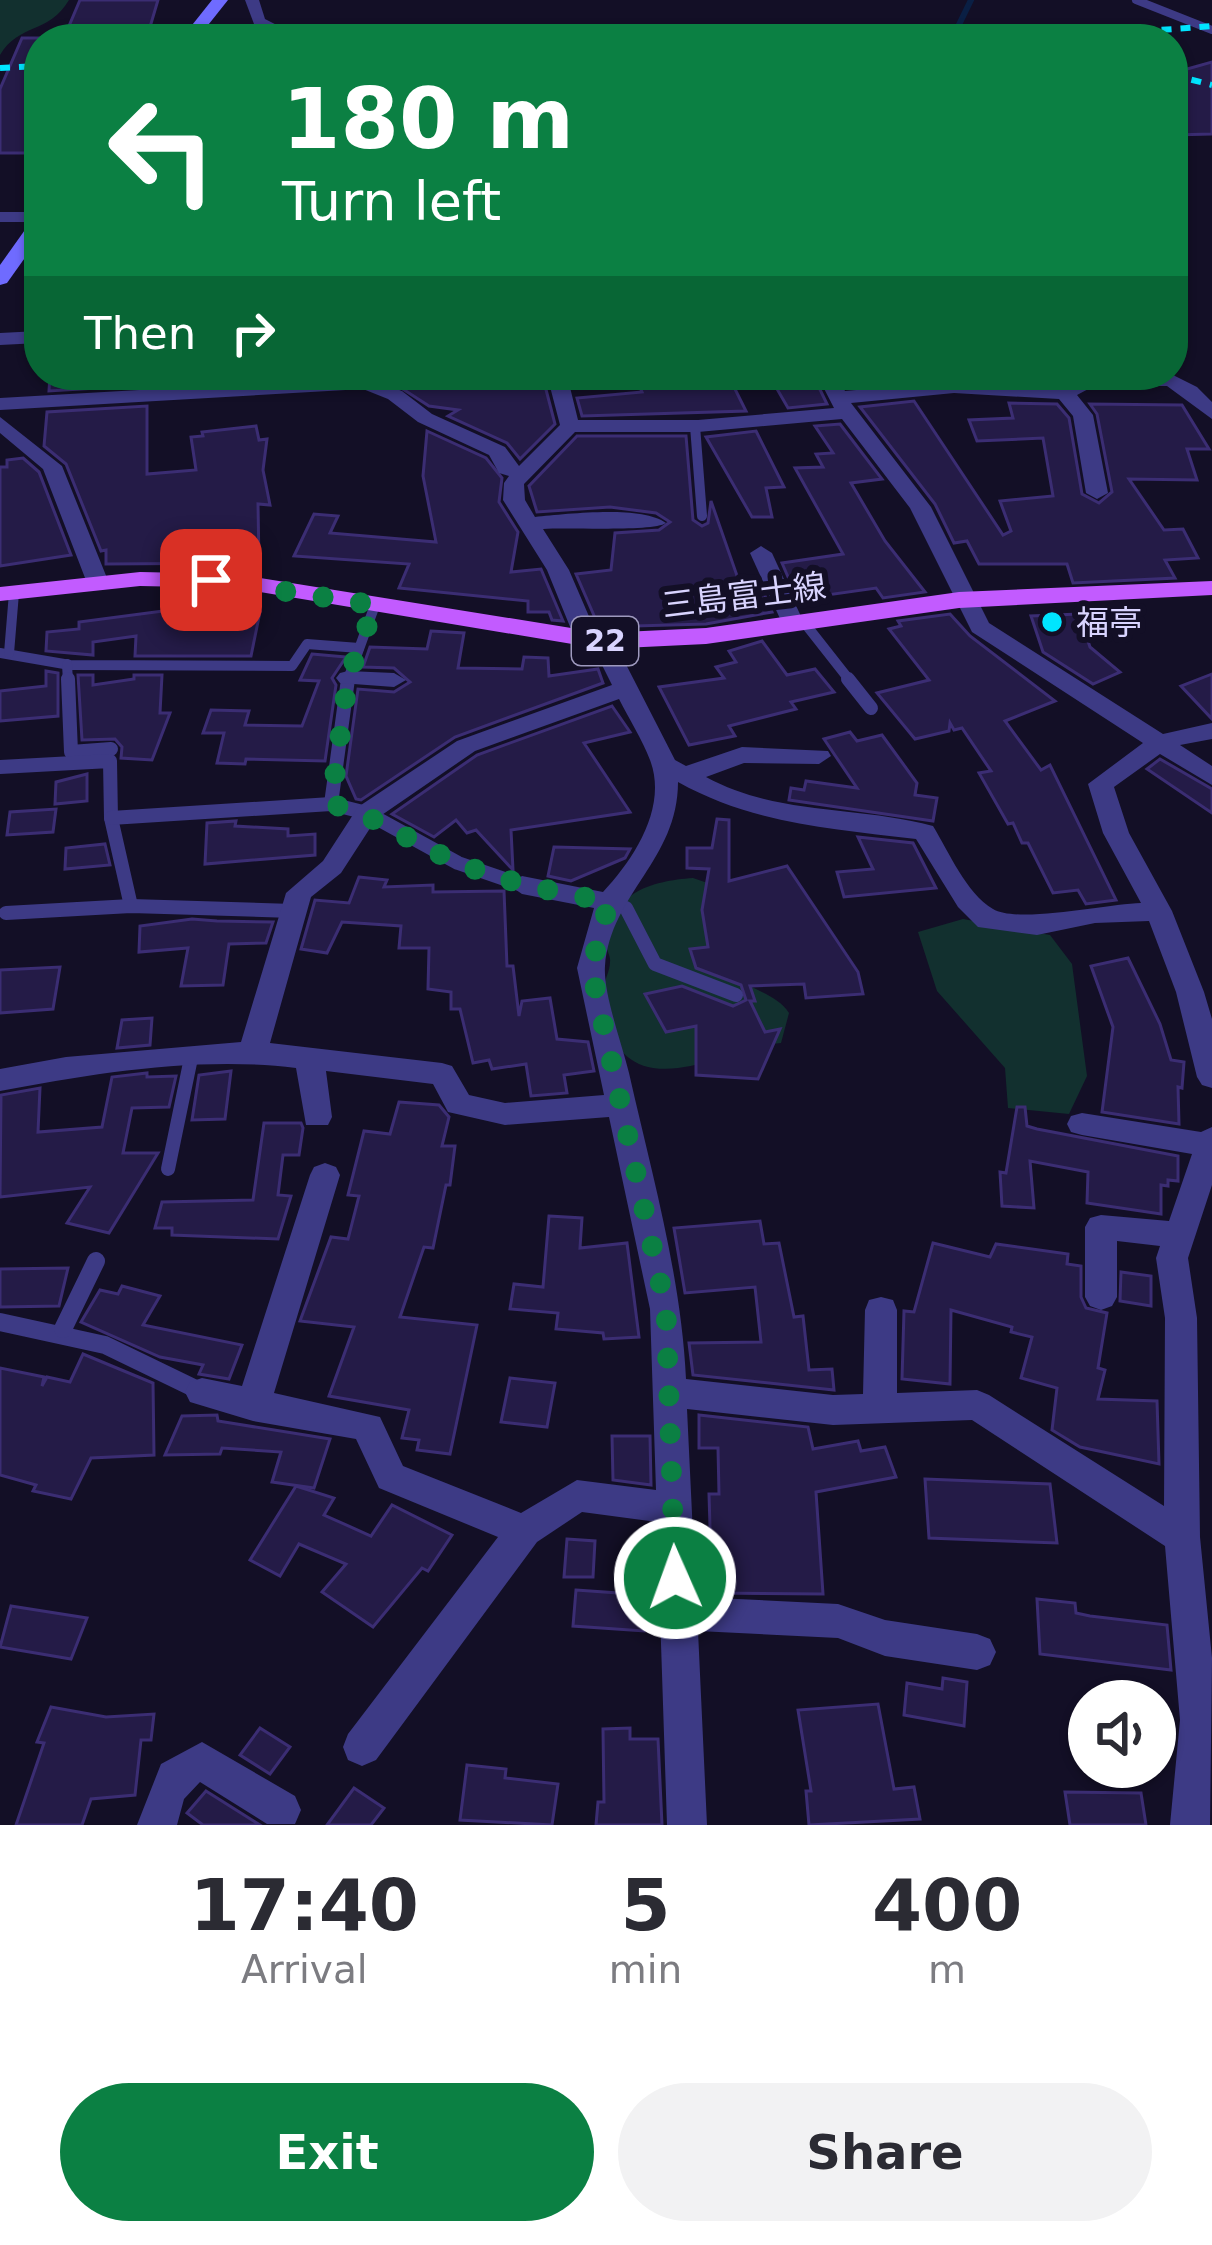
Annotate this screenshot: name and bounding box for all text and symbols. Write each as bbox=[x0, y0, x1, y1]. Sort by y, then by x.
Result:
text: 180 m bbox=[282, 70, 574, 168]
icon: left bbox=[84, 72, 240, 228]
text: Turn left bbox=[282, 170, 501, 233]
icon: right bbox=[220, 300, 286, 366]
text: Then bbox=[84, 307, 196, 360]
pin bbox=[160, 529, 262, 631]
icon: arrive bbox=[178, 547, 244, 613]
street label: 三島富士線 bbox=[660, 566, 828, 625]
place label: 福亭 bbox=[1076, 603, 1142, 642]
marker: 福亭 bbox=[1039, 609, 1065, 635]
road number: 22 bbox=[572, 617, 638, 665]
position arrow bbox=[612, 1515, 738, 1641]
map controls bbox=[1068, 1680, 1176, 1788]
button: sound bbox=[1068, 1680, 1176, 1788]
text: 17:40 bbox=[190, 1863, 419, 1947]
text: 5 bbox=[620, 1863, 670, 1947]
text: 400 bbox=[872, 1863, 1022, 1947]
text: Arrival bbox=[241, 1947, 368, 1992]
text: min bbox=[609, 1947, 682, 1992]
text: m bbox=[928, 1947, 966, 1992]
button: Exit bbox=[60, 2083, 594, 2221]
button: Share bbox=[618, 2083, 1152, 2221]

